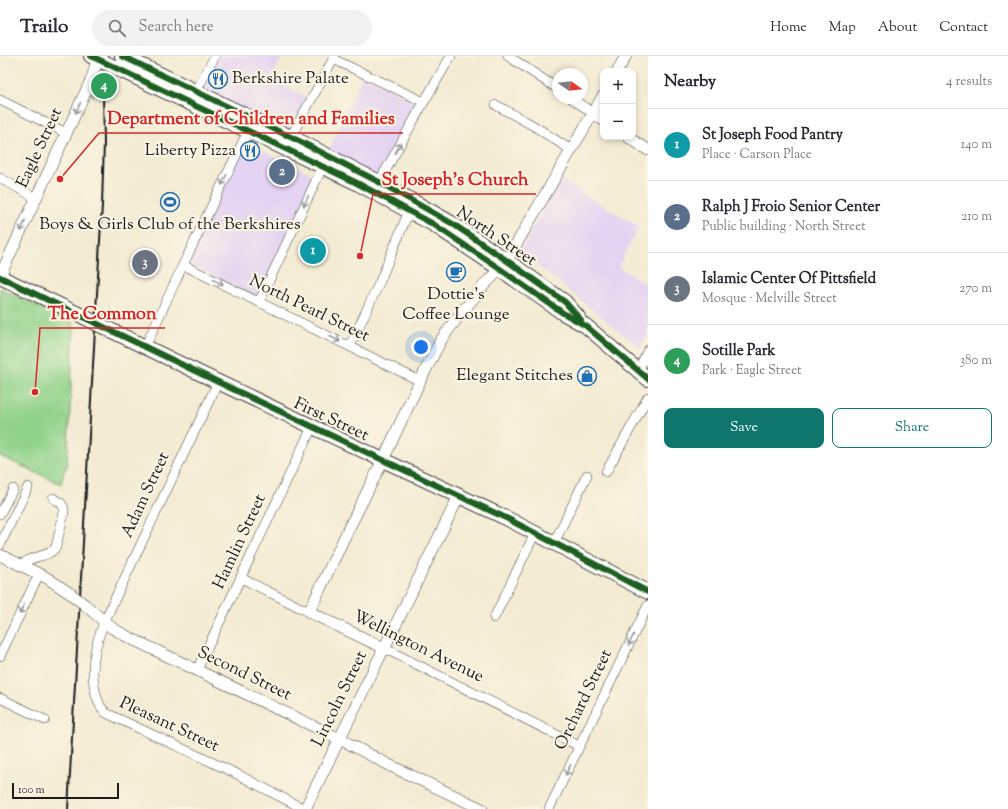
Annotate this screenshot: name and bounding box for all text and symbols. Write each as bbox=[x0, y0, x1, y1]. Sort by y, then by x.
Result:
search box bbox=[92, 10, 372, 46]
text: Trailo bbox=[20, 14, 68, 41]
icon: search bbox=[106, 17, 128, 39]
text: Search here bbox=[138, 17, 214, 38]
text: Home bbox=[770, 18, 807, 38]
text: Map bbox=[829, 18, 856, 38]
text: About bbox=[878, 18, 917, 38]
text: Contact bbox=[939, 18, 988, 38]
place label: Berkshire Palate bbox=[232, 67, 349, 91]
restaurant icon: Berkshire Palate bbox=[207, 68, 229, 90]
north arrow bbox=[552, 68, 588, 104]
map controls bbox=[600, 68, 636, 140]
button: + bbox=[600, 68, 636, 104]
text: Nearby bbox=[664, 70, 716, 94]
pin: 4 bbox=[91, 71, 117, 101]
text: 4 results bbox=[946, 73, 992, 91]
one-way arrow bbox=[74, 102, 81, 114]
callout: Department of Children and Families bbox=[99, 103, 403, 133]
street label: Eagle Street bbox=[11, 104, 69, 192]
button: − bbox=[600, 104, 636, 140]
text: Department of Children and Families bbox=[107, 107, 395, 133]
text: St Joseph Food Pantry bbox=[702, 125, 843, 146]
text: 1 bbox=[675, 136, 679, 154]
text: 140 m bbox=[961, 136, 992, 154]
place label: Liberty Pizza bbox=[145, 139, 236, 163]
restaurant icon: Liberty Pizza bbox=[239, 140, 261, 162]
one-way arrow bbox=[395, 142, 403, 154]
text: Place · Carson Place bbox=[702, 146, 812, 164]
pin: 2 bbox=[269, 157, 295, 187]
callout: St Joseph's Church bbox=[373, 164, 536, 194]
text: St Joseph's Church bbox=[381, 168, 529, 194]
one-way arrow bbox=[220, 174, 227, 186]
sports icon: Boys & Girls Club of the Berkshires bbox=[159, 191, 181, 213]
one-way arrow bbox=[302, 195, 309, 207]
text: Ralph J Froio Senior Center bbox=[702, 197, 880, 218]
street label: North Street bbox=[451, 201, 541, 273]
text: 2 bbox=[674, 208, 680, 226]
text: 210 m bbox=[961, 208, 992, 226]
place label: Boys & Girls Club of the Berkshires bbox=[39, 213, 301, 237]
text: Public building · North Street bbox=[702, 218, 866, 236]
one-way arrow bbox=[19, 220, 26, 232]
pin: 1 bbox=[300, 236, 326, 266]
pin: 3 bbox=[132, 248, 158, 278]
cafe icon: Dottie's Coffee Lounge bbox=[445, 261, 467, 283]
street label: North Pearl Street bbox=[245, 269, 373, 349]
text: Islamic Center Of Pittsfield bbox=[702, 269, 876, 290]
one-way arrow bbox=[212, 279, 224, 286]
text: 3 bbox=[674, 280, 680, 298]
text: 270 m bbox=[959, 280, 992, 298]
place label: Dottie's Coffee Lounge bbox=[402, 283, 510, 327]
text: Mosque · Melville Street bbox=[702, 290, 837, 308]
callout: The Common bbox=[40, 298, 165, 328]
text: The Common bbox=[47, 302, 157, 328]
one-way arrow bbox=[329, 336, 341, 343]
your location bbox=[411, 337, 431, 357]
text: Sotille Park bbox=[702, 341, 776, 362]
text: 4 bbox=[674, 352, 680, 370]
text: 380 m bbox=[960, 352, 992, 370]
text: Park · Eagle Street bbox=[702, 362, 802, 380]
place label: Elegant Stitches bbox=[456, 364, 573, 388]
shop icon: Elegant Stitches bbox=[576, 365, 598, 387]
street label: First Street bbox=[290, 392, 373, 448]
button: Save bbox=[664, 408, 824, 448]
button: Share bbox=[832, 408, 992, 448]
street label: Adam Street bbox=[116, 448, 176, 542]
street label: Hamlin Street bbox=[207, 490, 273, 594]
one-way arrow bbox=[18, 603, 25, 615]
street label: Wellington Avenue bbox=[348, 605, 488, 689]
one-way arrow bbox=[627, 634, 634, 646]
street label: Second Street bbox=[193, 641, 295, 707]
street label: Orchard Street bbox=[549, 645, 619, 754]
street label: Lincoln Street bbox=[306, 647, 374, 751]
street label: Pleasant Street bbox=[115, 691, 223, 759]
one-way arrow bbox=[564, 763, 571, 775]
scale bar bbox=[12, 781, 119, 800]
text: 100 m bbox=[18, 782, 45, 798]

